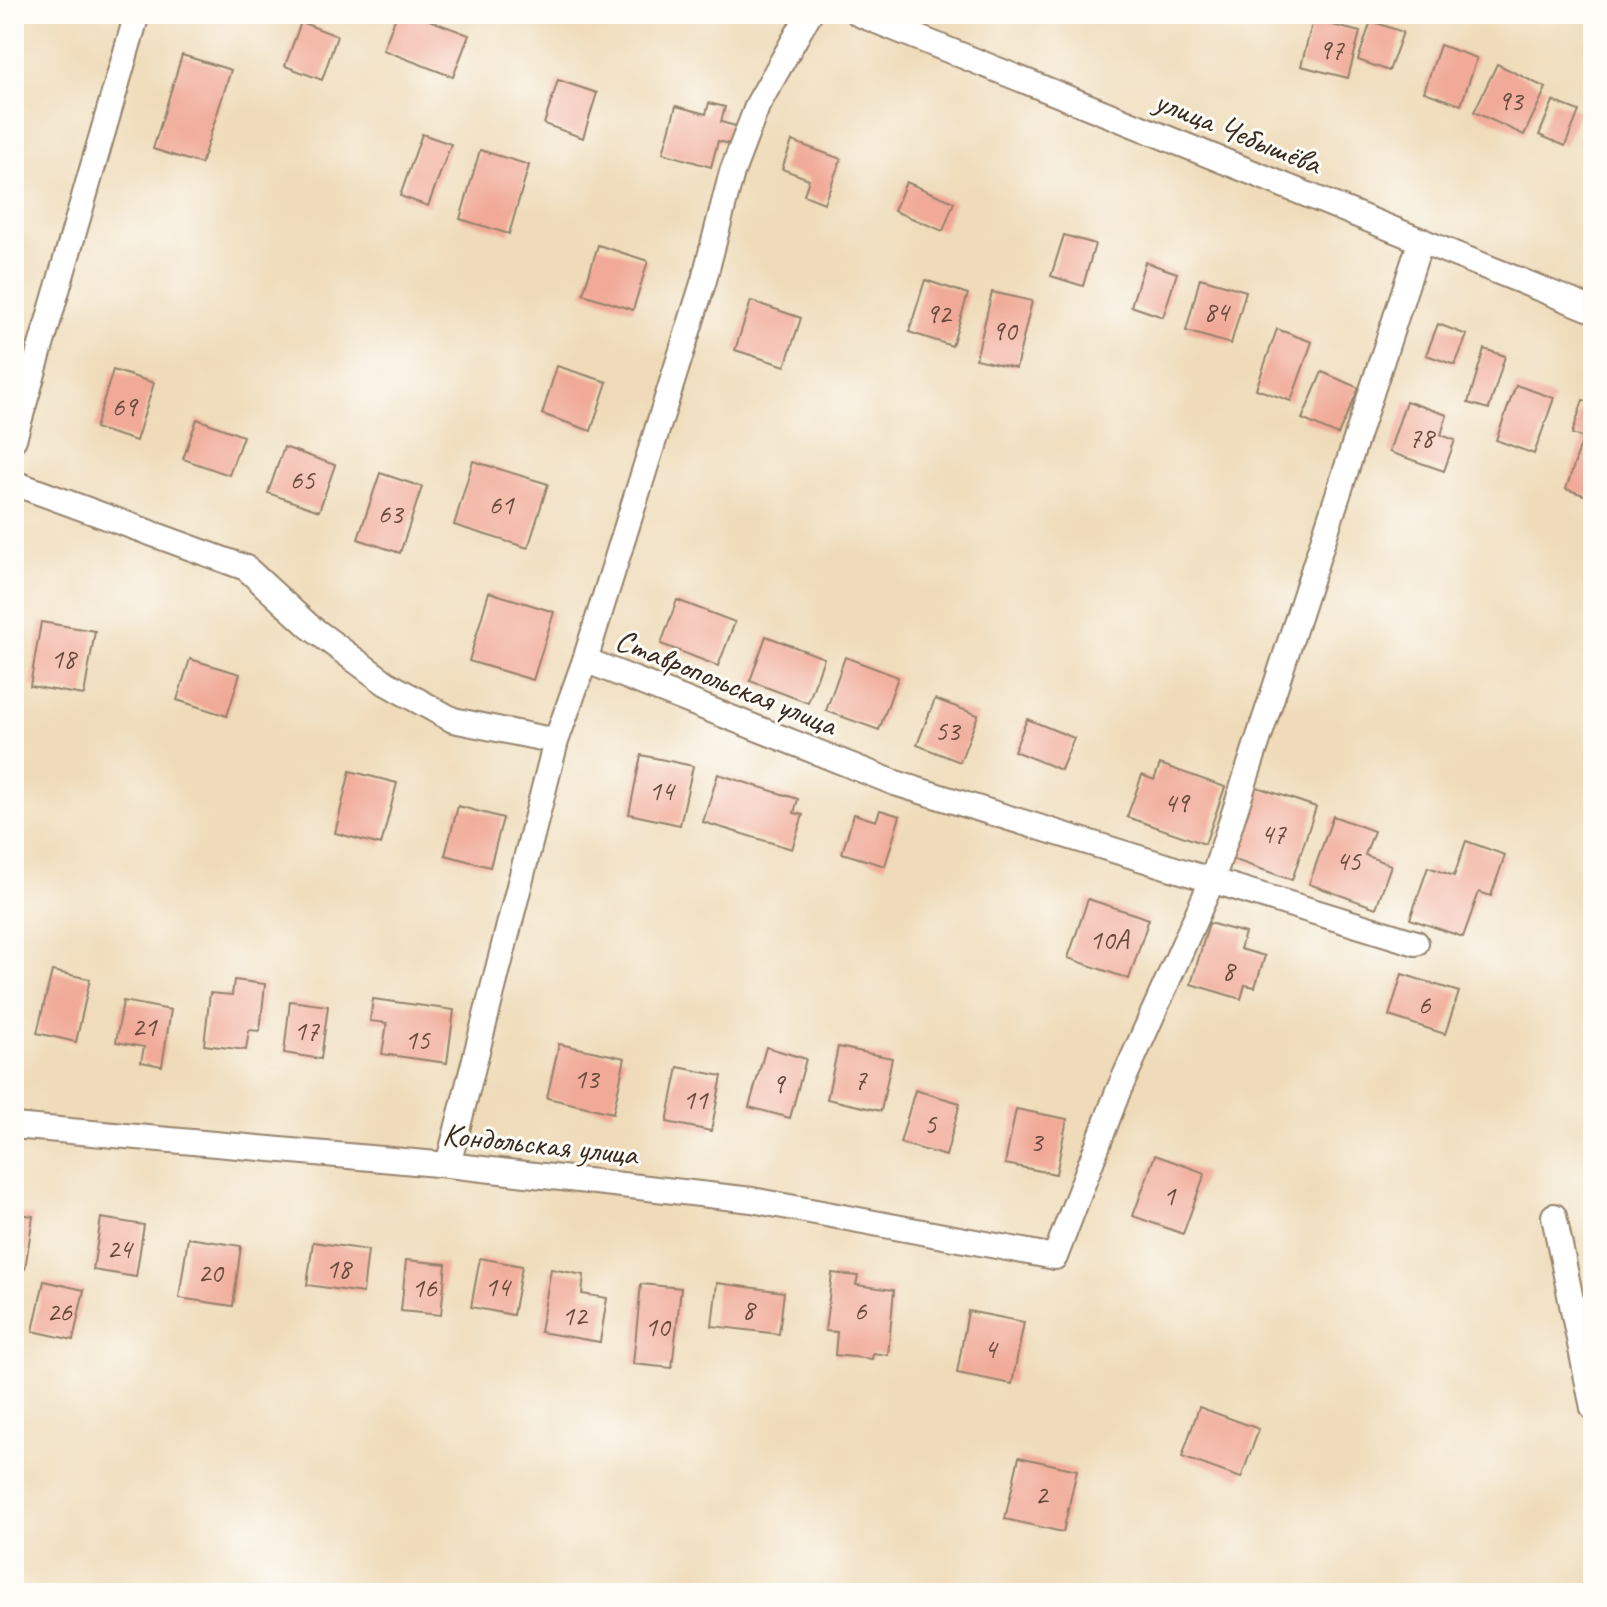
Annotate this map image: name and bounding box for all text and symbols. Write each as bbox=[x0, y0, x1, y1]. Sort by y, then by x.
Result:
house number: 97 bbox=[1318, 32, 1345, 67]
street label: улица Чебышёва bbox=[1147, 79, 1329, 185]
house number: 93 bbox=[1497, 83, 1525, 118]
house number: 84 bbox=[1203, 294, 1231, 329]
house number: 92 bbox=[925, 296, 953, 331]
house number: 90 bbox=[991, 313, 1019, 348]
house number: 69 bbox=[111, 389, 139, 424]
house number: 78 bbox=[1408, 420, 1436, 455]
house number: 65 bbox=[289, 462, 316, 497]
house number: 61 bbox=[488, 487, 515, 522]
house number: 63 bbox=[377, 496, 405, 531]
street label: Ставропольская улица bbox=[610, 619, 844, 746]
house number: 18 bbox=[50, 641, 78, 676]
house number: 53 bbox=[934, 713, 962, 748]
house number: 14 bbox=[648, 773, 676, 808]
house number: 49 bbox=[1163, 785, 1191, 820]
house number: 47 bbox=[1260, 816, 1287, 851]
house number: 45 bbox=[1335, 843, 1362, 878]
house number: 10А bbox=[1089, 922, 1131, 957]
house number: 8 bbox=[1222, 953, 1237, 988]
house number: 6 bbox=[1418, 987, 1432, 1022]
house number: 21 bbox=[131, 1009, 158, 1044]
house number: 17 bbox=[293, 1013, 320, 1048]
house number: 15 bbox=[404, 1022, 431, 1057]
house number: 13 bbox=[573, 1061, 601, 1096]
house number: 7 bbox=[854, 1062, 868, 1097]
house number: 9 bbox=[772, 1066, 787, 1101]
house number: 11 bbox=[682, 1082, 709, 1117]
house number: 5 bbox=[924, 1106, 938, 1141]
street label: Кондольская улица bbox=[441, 1113, 641, 1175]
house number: 3 bbox=[1030, 1124, 1045, 1159]
house number: 1 bbox=[1163, 1178, 1177, 1213]
house number: 24 bbox=[106, 1231, 134, 1266]
house number: 18 bbox=[325, 1251, 353, 1286]
house number: 20 bbox=[197, 1255, 225, 1290]
house number: 14 bbox=[484, 1269, 512, 1304]
house number: 16 bbox=[411, 1270, 438, 1305]
house number: 8 bbox=[742, 1292, 757, 1327]
house number: 6 bbox=[854, 1293, 868, 1328]
house number: 26 bbox=[46, 1294, 73, 1329]
house number: 12 bbox=[561, 1298, 589, 1333]
house number: 10 bbox=[644, 1309, 672, 1344]
house number: 4 bbox=[984, 1331, 999, 1366]
house number: 2 bbox=[1035, 1477, 1050, 1512]

